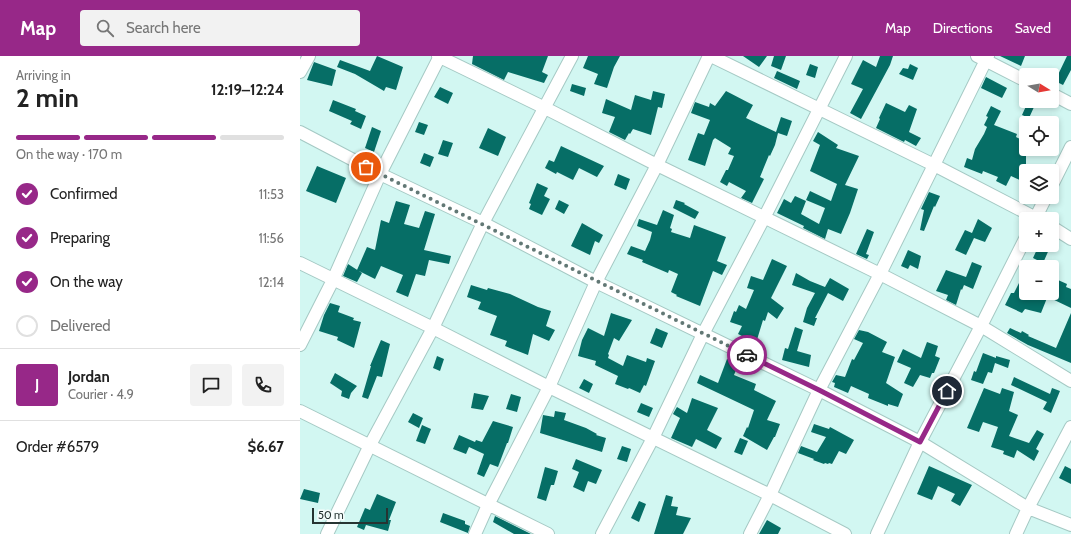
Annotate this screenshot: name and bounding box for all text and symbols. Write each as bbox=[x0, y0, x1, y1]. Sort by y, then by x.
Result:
search box bbox=[80, 10, 360, 46]
text: Map bbox=[20, 17, 56, 40]
icon: search bbox=[94, 17, 116, 39]
text: Search here bbox=[126, 19, 201, 37]
text: Map bbox=[885, 19, 911, 37]
text: Directions bbox=[933, 19, 993, 37]
text: Saved bbox=[1015, 19, 1051, 37]
text: Arriving in bbox=[16, 67, 71, 83]
north arrow bbox=[1019, 68, 1059, 108]
map controls bbox=[1019, 68, 1059, 300]
text: 12:19–12:24 bbox=[211, 81, 284, 99]
text: 2 min bbox=[16, 82, 79, 114]
button: locate bbox=[1019, 116, 1059, 156]
text: On the way · 170 m bbox=[16, 146, 122, 162]
pin bbox=[349, 150, 383, 184]
icon: bag bbox=[355, 156, 377, 178]
button: layers bbox=[1019, 164, 1059, 204]
icon: check bbox=[16, 183, 38, 205]
text: Confirmed bbox=[50, 185, 118, 203]
text: 11:53 bbox=[259, 186, 284, 202]
button: + bbox=[1019, 212, 1059, 252]
icon: check bbox=[16, 227, 38, 249]
text: Preparing bbox=[50, 229, 110, 247]
text: 11:56 bbox=[258, 230, 284, 246]
button: − bbox=[1019, 260, 1059, 300]
icon: check bbox=[16, 271, 38, 293]
text: On the way bbox=[50, 273, 123, 291]
text: 12:14 bbox=[258, 274, 284, 290]
text: Delivered bbox=[50, 317, 111, 335]
courier bbox=[727, 335, 767, 375]
icon: car bbox=[736, 344, 758, 366]
button: chat bbox=[190, 364, 232, 406]
button: phone bbox=[242, 364, 284, 406]
text: Jordan bbox=[68, 368, 110, 386]
pin bbox=[930, 374, 964, 408]
text: J bbox=[35, 376, 39, 394]
icon: home bbox=[936, 380, 958, 402]
text: Courier · 4.9 bbox=[68, 386, 134, 402]
text: Order #6579 bbox=[16, 438, 99, 456]
text: $6.67 bbox=[247, 438, 284, 456]
scale bar bbox=[312, 506, 388, 525]
text: 50 m bbox=[318, 508, 344, 522]

